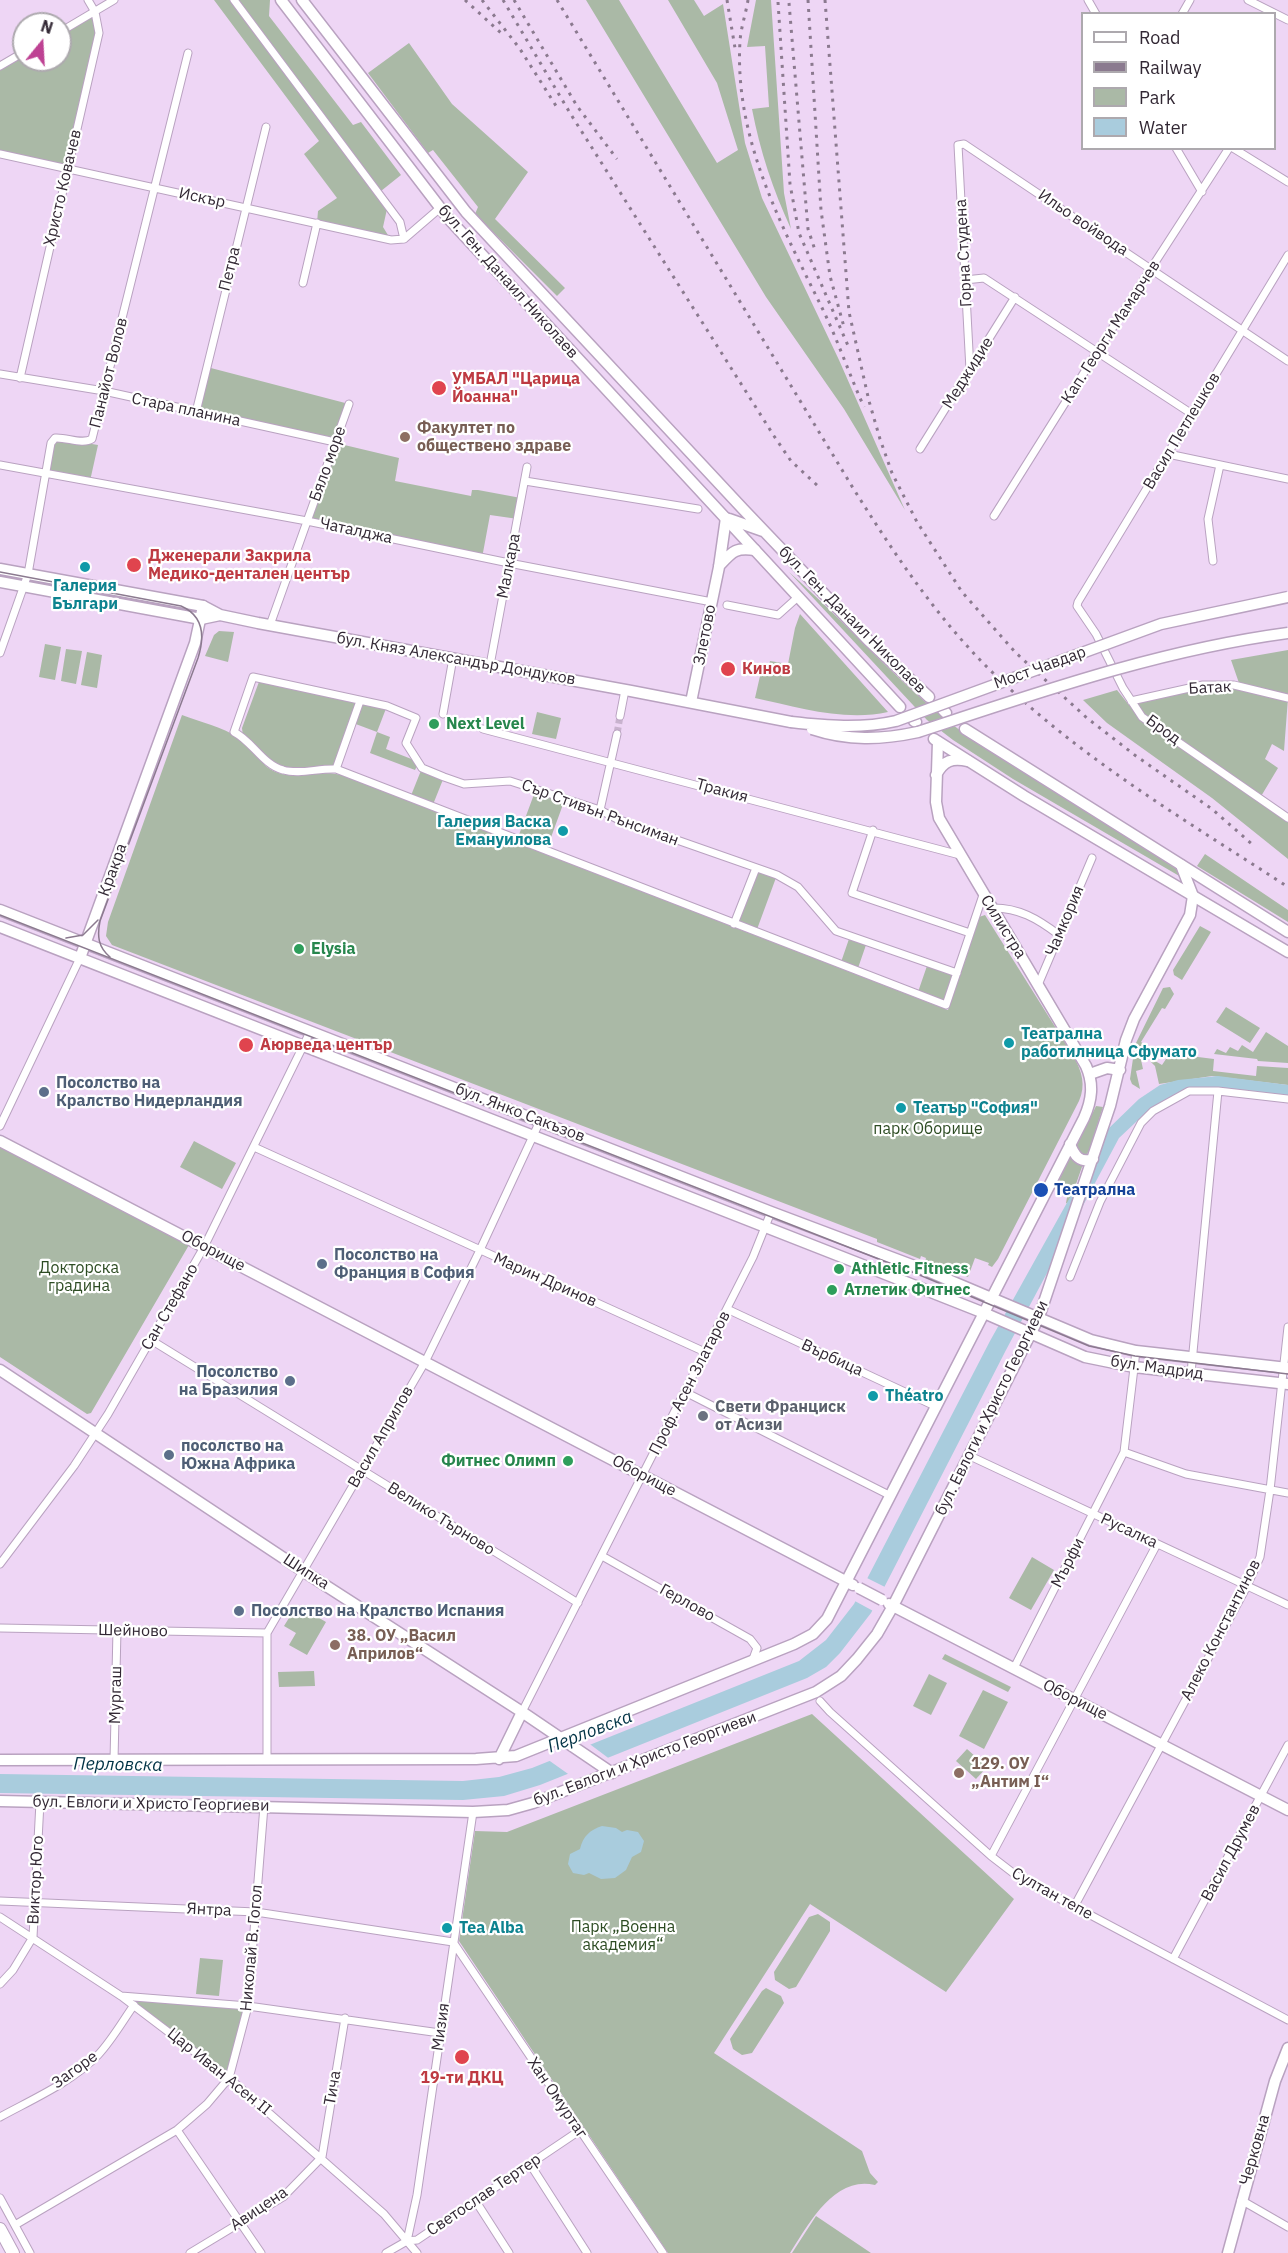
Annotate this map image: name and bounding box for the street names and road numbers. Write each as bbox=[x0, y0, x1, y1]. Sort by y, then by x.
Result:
street label: Христо Ковачев bbox=[40, 128, 86, 248]
street label: Искър bbox=[177, 184, 227, 212]
street label: Ильо войвода bbox=[1034, 186, 1132, 260]
street label: Горна Студена bbox=[952, 199, 976, 307]
street label: бул. Ген. Данаил Николаев bbox=[434, 201, 582, 363]
street label: Петра bbox=[215, 245, 245, 293]
street label: Кап. Георги Мамарчев bbox=[1058, 257, 1164, 407]
street label: Панайот Волов bbox=[86, 316, 132, 430]
street label: Меджидие bbox=[938, 334, 998, 412]
street label: Васил Петлешков bbox=[1139, 369, 1225, 493]
street label: Стара планина bbox=[130, 389, 242, 431]
street label: Бяло море bbox=[306, 424, 350, 504]
street label: Чаталджа bbox=[318, 514, 394, 548]
street label: Малкара bbox=[493, 532, 525, 600]
street label: бул. Ген. Данаил Николаев bbox=[774, 542, 930, 698]
street label: Злетово bbox=[690, 603, 720, 667]
street label: бул. Княз Александър Дондуков bbox=[335, 629, 577, 689]
street label: Мост Чавдар bbox=[991, 642, 1089, 694]
street label: Батак bbox=[1188, 677, 1232, 699]
street label: Брод bbox=[1142, 711, 1184, 749]
street label: Тракия bbox=[694, 775, 750, 807]
street label: Сър Стивън Рънсиман bbox=[519, 776, 681, 850]
street label: Кракра bbox=[95, 841, 131, 899]
street label: Чамкория bbox=[1042, 883, 1088, 959]
street label: Силистра bbox=[976, 892, 1030, 962]
street label: бул. Янко Сакъзов bbox=[452, 1079, 588, 1147]
street label: Оборище bbox=[178, 1226, 248, 1276]
street label: Марин Дринов bbox=[490, 1249, 600, 1311]
street label: Сан Стефано bbox=[138, 1260, 202, 1354]
street label: бул. Евлоги и Христо Георгиеви bbox=[931, 1297, 1053, 1519]
street label: Проф. Асен Златаров bbox=[645, 1308, 735, 1458]
street label: Върбица bbox=[798, 1335, 866, 1381]
street label: бул. Мадрид bbox=[1109, 1352, 1205, 1384]
street label: Васил Априлов bbox=[344, 1383, 418, 1491]
street label: Оборище bbox=[609, 1451, 679, 1501]
street label: Велико Търново bbox=[384, 1478, 498, 1560]
street label: Русалка bbox=[1097, 1509, 1161, 1553]
street label: Мърфи bbox=[1047, 1535, 1089, 1591]
street label: Шипка bbox=[279, 1550, 333, 1594]
street label: Алеко Константинов bbox=[1177, 1556, 1265, 1704]
street label: Герлово bbox=[656, 1580, 718, 1626]
street label: Шейново bbox=[98, 1621, 168, 1641]
street label: Мургаш bbox=[106, 1666, 126, 1724]
street label: Оборище bbox=[1039, 1676, 1111, 1724]
street label: бул. Евлоги и Христо Георгиеви bbox=[531, 1708, 759, 1810]
street label: бул. Евлоги и Христо Георгиеви bbox=[32, 1792, 270, 1816]
street label: Васил Друмев bbox=[1197, 1801, 1265, 1905]
street label: Виктор Юго bbox=[24, 1835, 48, 1925]
street label: Султан тепе bbox=[1008, 1864, 1096, 1924]
street label: Николай В. Гогол bbox=[237, 1884, 267, 2012]
street label: Янтра bbox=[186, 1899, 232, 1921]
street label: Мизия bbox=[428, 2002, 454, 2052]
street label: Цар Иван Асен II bbox=[163, 2024, 275, 2120]
street label: Загоре bbox=[48, 2047, 102, 2093]
street label: Хан Омуртаг bbox=[523, 2054, 591, 2142]
street label: Тича bbox=[321, 2069, 345, 2107]
street label: Черковна bbox=[1236, 2112, 1274, 2188]
street label: Светослав Тертер bbox=[423, 2150, 545, 2240]
street label: Авицена bbox=[227, 2183, 291, 2235]

